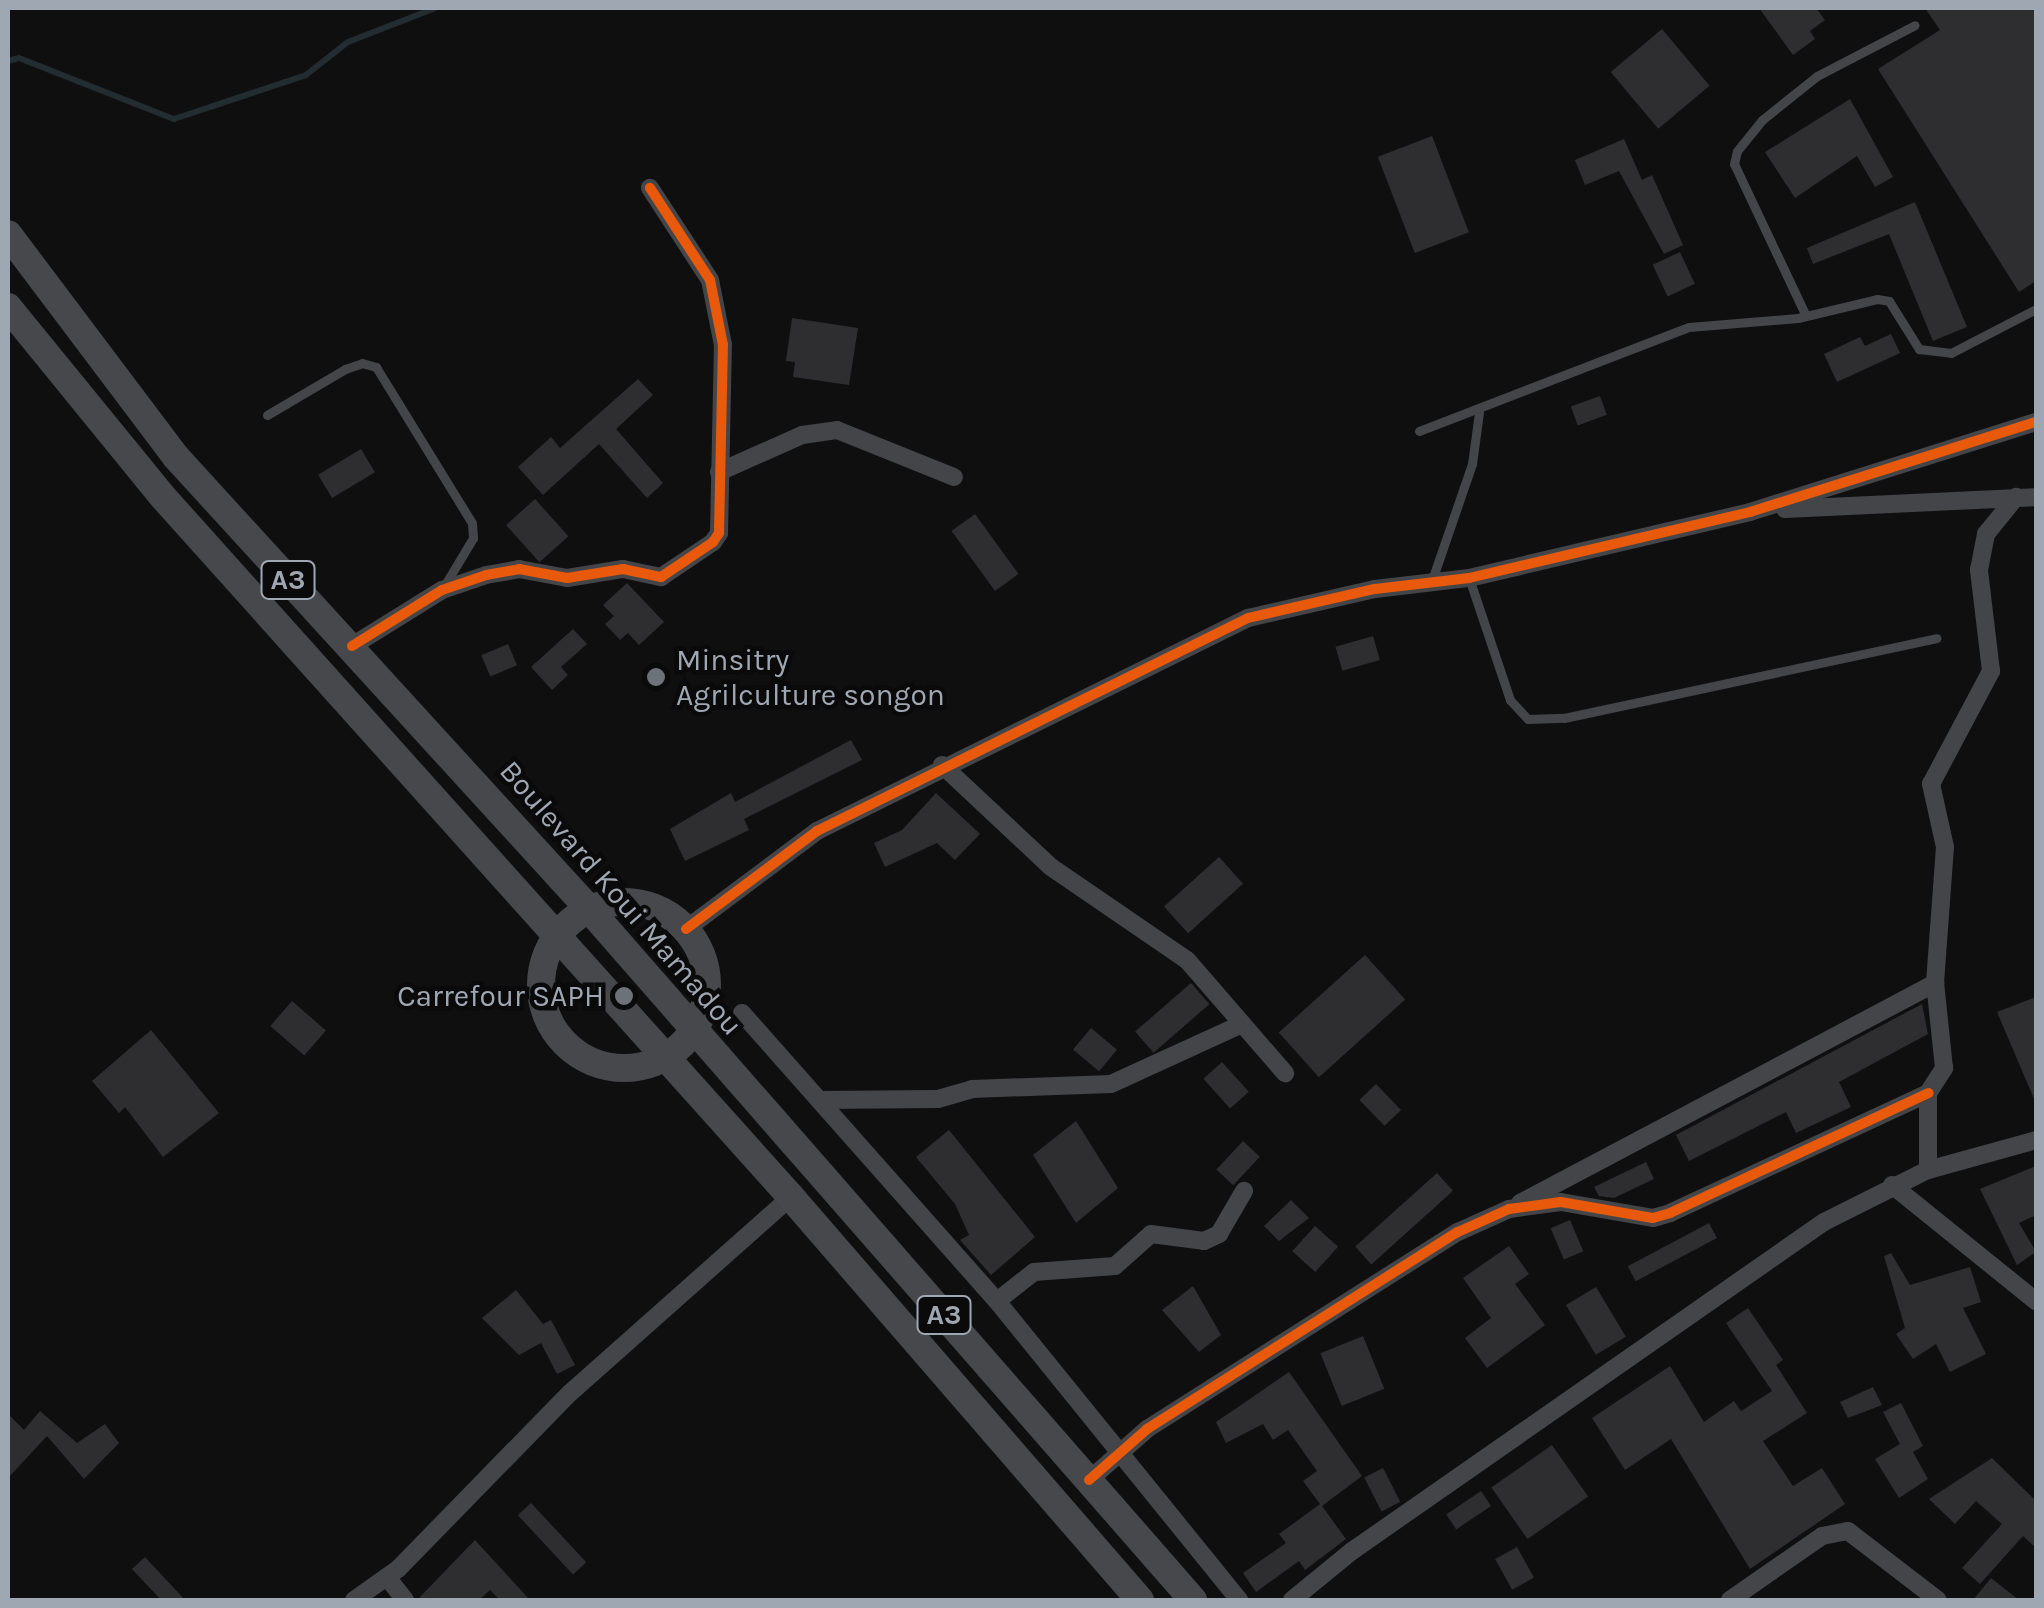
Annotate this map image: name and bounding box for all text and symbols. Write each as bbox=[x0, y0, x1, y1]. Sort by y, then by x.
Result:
road number: A3 bbox=[260, 557, 316, 603]
place label: Minsitry Agrilculture songon bbox=[676, 642, 945, 712]
marker: Minsitry Agrilculture songon bbox=[645, 666, 667, 688]
street label: Boulevard Koui Mamadou bbox=[492, 753, 750, 1043]
place label: Carrefour SAPH bbox=[397, 978, 604, 1014]
marker: Carrefour SAPH bbox=[613, 985, 635, 1007]
road number: A3 bbox=[916, 1292, 972, 1338]

